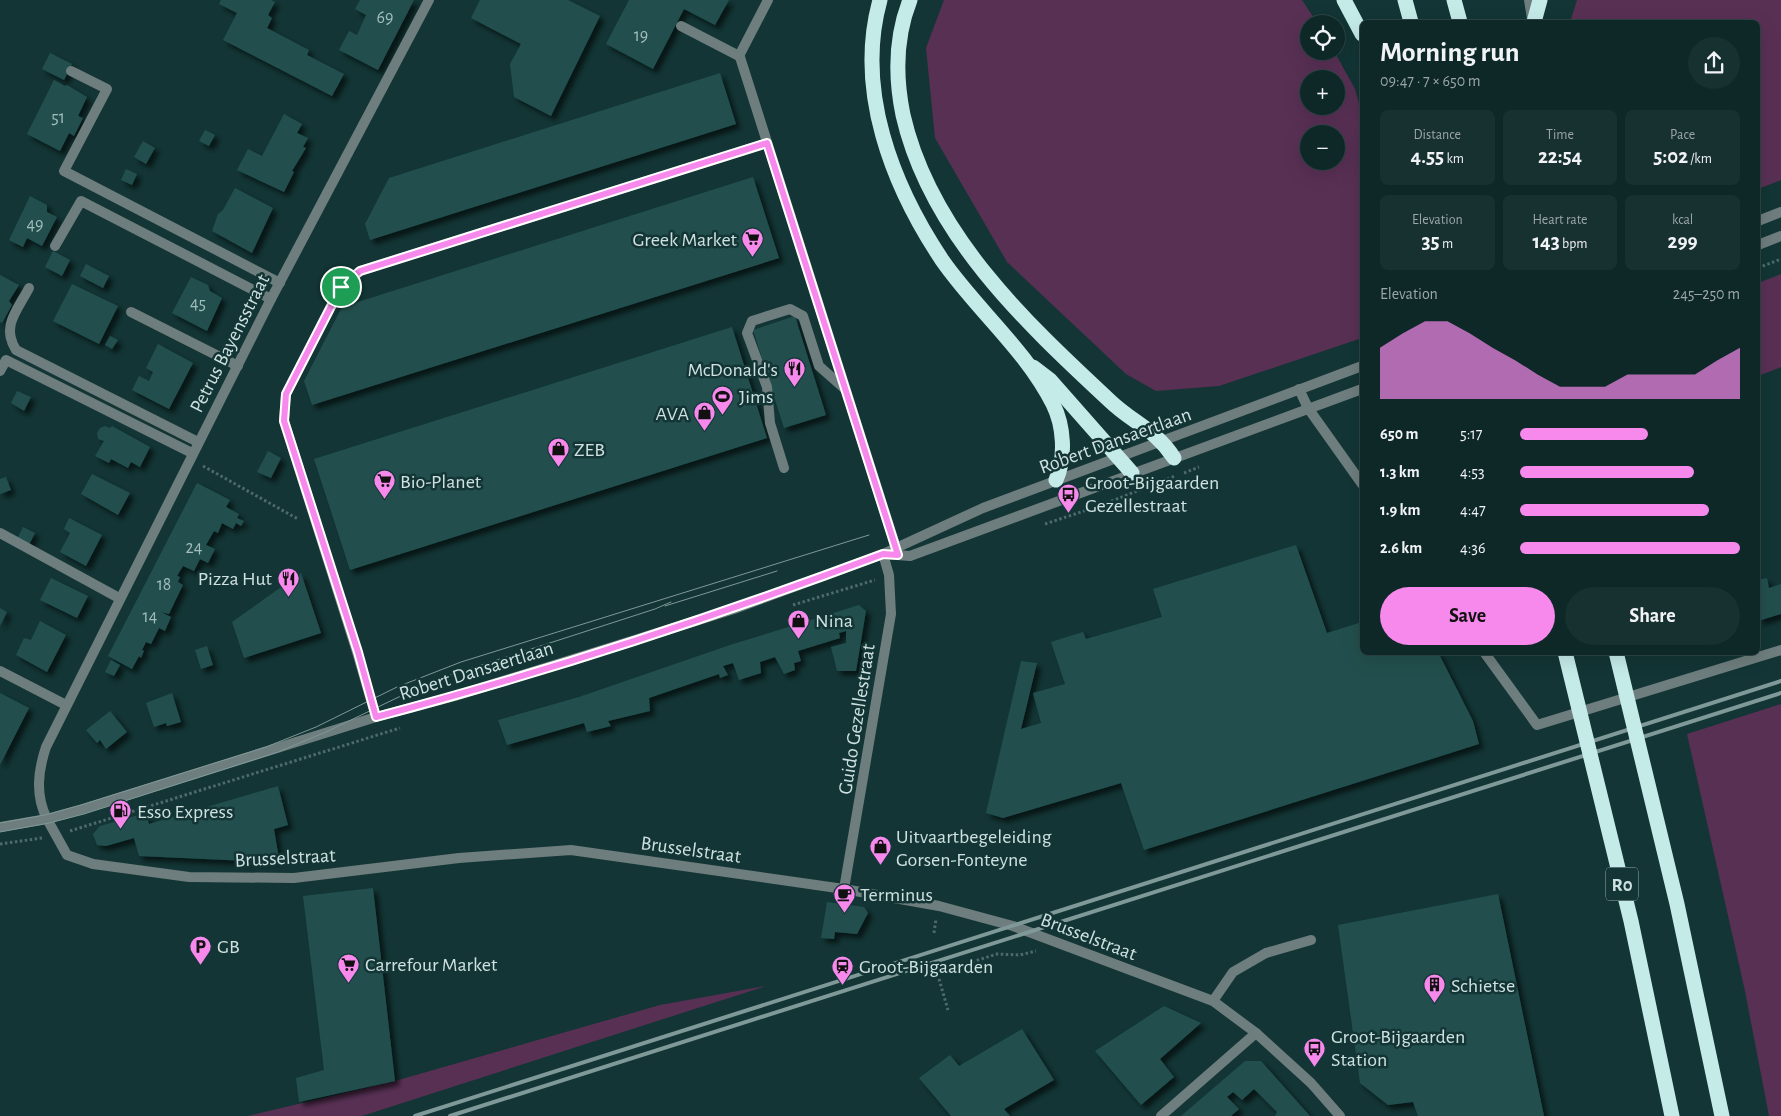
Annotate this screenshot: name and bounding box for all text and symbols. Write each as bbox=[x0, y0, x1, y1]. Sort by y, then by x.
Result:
house number: 69 bbox=[377, 9, 393, 27]
map controls bbox=[1300, 15, 1345, 170]
button: locate bbox=[1300, 15, 1345, 60]
house number: 19 bbox=[634, 27, 648, 45]
button: share bbox=[1688, 37, 1740, 89]
text: Morning run bbox=[1380, 39, 1520, 67]
button: + bbox=[1300, 70, 1345, 115]
text: 09:47 · 7 × 650 m bbox=[1380, 73, 1481, 89]
house number: 51 bbox=[51, 109, 65, 127]
button: − bbox=[1300, 125, 1345, 170]
text: Distance bbox=[1414, 128, 1461, 142]
text: Time bbox=[1546, 128, 1574, 142]
text: Pace bbox=[1670, 128, 1695, 142]
text: 4.55 bbox=[1411, 146, 1444, 167]
text: 22:54 bbox=[1538, 146, 1582, 167]
text: 5:02 bbox=[1653, 146, 1688, 167]
text: km bbox=[1444, 152, 1464, 166]
text: /km bbox=[1688, 152, 1712, 166]
text: Elevation bbox=[1412, 213, 1463, 227]
text: Heart rate bbox=[1533, 213, 1587, 227]
text: kcal bbox=[1672, 213, 1693, 227]
house number: 49 bbox=[26, 216, 44, 234]
supermarket icon: Greek Market bbox=[741, 227, 765, 258]
place label: Greek Market bbox=[633, 230, 738, 250]
text: 35 bbox=[1422, 231, 1440, 252]
text: 143 bbox=[1533, 231, 1560, 252]
text: 299 bbox=[1668, 231, 1698, 252]
text: m bbox=[1440, 237, 1453, 251]
text: bpm bbox=[1560, 237, 1587, 251]
pin bbox=[320, 266, 362, 308]
street label: Petrus Bayensstraat bbox=[186, 270, 274, 416]
icon: arrive bbox=[327, 273, 355, 301]
text: Elevation bbox=[1380, 286, 1438, 302]
text: 245–250 m bbox=[1673, 286, 1740, 302]
house number: 45 bbox=[190, 295, 206, 313]
restaurant icon: McDonald's bbox=[782, 357, 806, 388]
place label: McDonald's bbox=[687, 360, 778, 380]
sports icon: Jims bbox=[711, 384, 735, 415]
place label: Jims bbox=[739, 387, 773, 407]
shop icon: AVA bbox=[693, 401, 717, 432]
place label: AVA bbox=[655, 404, 689, 424]
street label: Robert Dansaertlaan bbox=[1037, 404, 1194, 478]
text: 650 m bbox=[1380, 426, 1418, 442]
text: 5:17 bbox=[1460, 426, 1483, 442]
shop icon: ZEB bbox=[546, 437, 570, 468]
place label: ZEB bbox=[574, 440, 605, 460]
text: 1.3 km bbox=[1380, 464, 1420, 480]
text: 4:53 bbox=[1460, 464, 1485, 480]
supermarket icon: Bio-Planet bbox=[372, 469, 396, 500]
place label: Bio-Planet bbox=[400, 472, 482, 492]
place label: Groot-Bijgaarden Gezellestraat bbox=[1085, 473, 1219, 516]
bus stop icon: Groot-Bijgaarden Gezellestraat bbox=[1057, 482, 1081, 513]
text: 1.9 km bbox=[1380, 502, 1420, 518]
text: 4:47 bbox=[1460, 502, 1486, 518]
house number: 24 bbox=[186, 539, 203, 557]
text: 2.6 km bbox=[1380, 540, 1422, 556]
text: 4:36 bbox=[1460, 540, 1485, 556]
restaurant icon: Pizza Hut bbox=[276, 566, 300, 597]
place label: Pizza Hut bbox=[198, 569, 273, 589]
house number: 18 bbox=[157, 576, 171, 594]
button: Save bbox=[1380, 587, 1555, 645]
button: Share bbox=[1565, 587, 1740, 645]
house number: 14 bbox=[143, 608, 158, 626]
shop icon: Nina bbox=[787, 608, 811, 639]
place label: Nina bbox=[815, 611, 853, 631]
street label: Robert Dansaertlaan bbox=[397, 638, 556, 704]
street label: Guido Gezellestraat bbox=[835, 642, 879, 796]
fuel station icon: Esso Express bbox=[109, 799, 133, 830]
place label: Esso Express bbox=[137, 802, 233, 822]
place label: Uitvaartbegeleiding Gorsen-Fonteyne bbox=[896, 827, 1052, 870]
street label: Brusselstraat bbox=[639, 833, 743, 867]
shop icon: Uitvaartbegeleiding Gorsen-Fonteyne bbox=[868, 835, 892, 866]
street label: Brusselstraat bbox=[234, 845, 337, 871]
road number: R0 bbox=[1606, 868, 1638, 901]
cafe icon: Terminus bbox=[832, 882, 856, 913]
place label: Terminus bbox=[860, 885, 933, 905]
street label: Brusselstraat bbox=[1038, 909, 1140, 965]
parking icon: GB bbox=[189, 934, 213, 965]
place label: GB bbox=[217, 937, 240, 957]
supermarket icon: Carrefour Market bbox=[337, 952, 361, 983]
station icon: Groot-Bijgaarden bbox=[831, 954, 855, 985]
place label: Carrefour Market bbox=[365, 955, 498, 975]
place label: Groot-Bijgaarden bbox=[859, 957, 993, 977]
building icon: Schietse bbox=[1423, 973, 1447, 1004]
place label: Schietse bbox=[1451, 976, 1515, 996]
place label: Groot-Bijgaarden Station bbox=[1331, 1027, 1465, 1070]
bus stop icon: Groot-Bijgaarden Station bbox=[1303, 1036, 1327, 1067]

